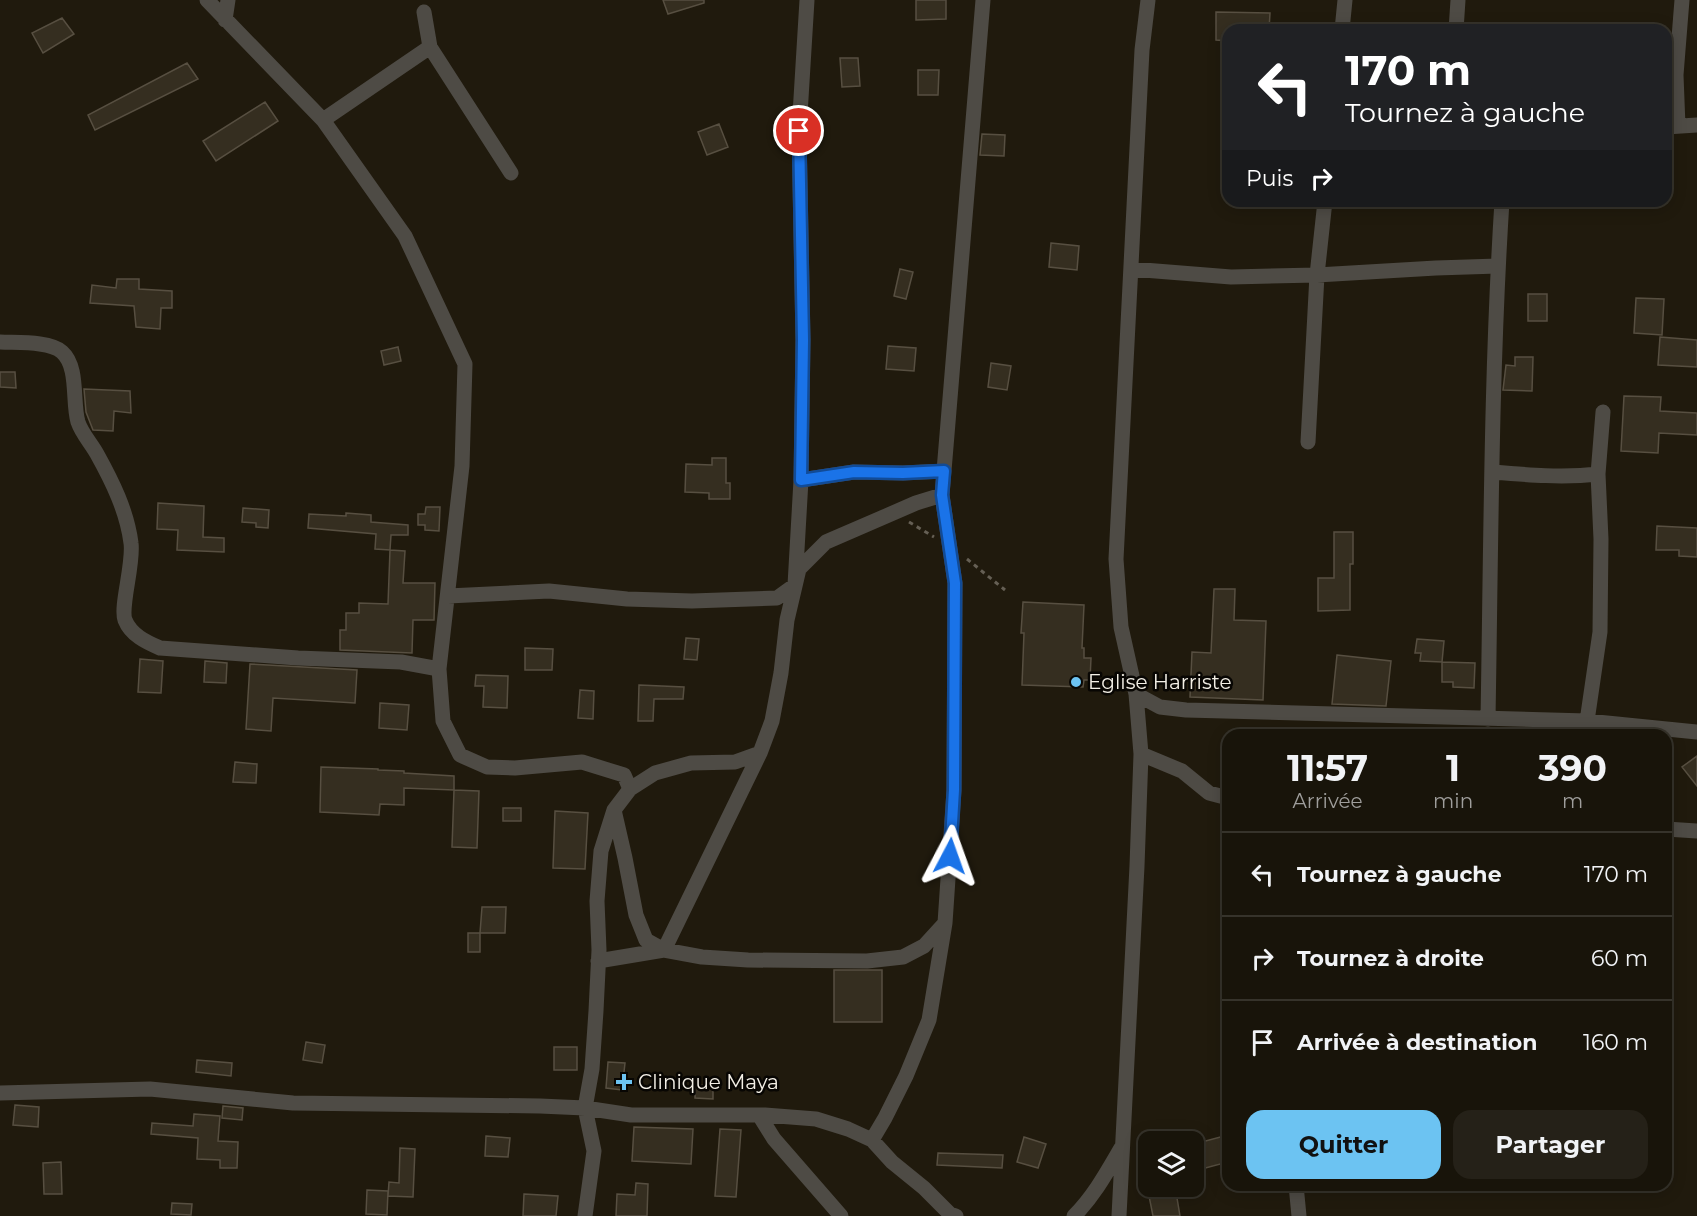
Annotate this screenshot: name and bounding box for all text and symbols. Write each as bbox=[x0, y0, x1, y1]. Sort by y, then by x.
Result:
text: 170 m bbox=[1345, 44, 1471, 96]
icon: left bbox=[1246, 48, 1324, 126]
text: Tournez à gauche bbox=[1345, 96, 1585, 129]
pin bbox=[773, 105, 824, 156]
icon: arrive bbox=[782, 114, 815, 147]
icon: right bbox=[1305, 162, 1338, 195]
text: Puis bbox=[1246, 165, 1293, 192]
place label: Eglise Harriste bbox=[1088, 670, 1232, 694]
marker: Eglise Harriste bbox=[1069, 675, 1083, 689]
text: 11:57 bbox=[1287, 746, 1368, 790]
text: 1 bbox=[1446, 746, 1460, 790]
text: 390 bbox=[1538, 746, 1607, 790]
text: Arrivée bbox=[1292, 789, 1363, 813]
text: min bbox=[1433, 789, 1473, 813]
text: m bbox=[1562, 789, 1583, 813]
position arrow bbox=[918, 824, 982, 888]
icon: left bbox=[1246, 858, 1279, 891]
text: Tournez à gauche bbox=[1297, 861, 1502, 888]
text: 170 m bbox=[1584, 861, 1648, 888]
icon: right bbox=[1246, 942, 1279, 975]
text: Tournez à droite bbox=[1297, 945, 1484, 972]
text: 60 m bbox=[1591, 945, 1648, 972]
icon: arrive bbox=[1246, 1026, 1279, 1059]
text: Arrivée à destination bbox=[1297, 1029, 1537, 1056]
text: 160 m bbox=[1583, 1029, 1648, 1056]
place label: Clinique Maya bbox=[638, 1070, 779, 1094]
marker: Clinique Maya bbox=[615, 1073, 633, 1091]
button: Quitter bbox=[1246, 1110, 1441, 1179]
button: Partager bbox=[1453, 1110, 1648, 1179]
map controls bbox=[1138, 1131, 1204, 1197]
button: layers bbox=[1138, 1131, 1204, 1197]

